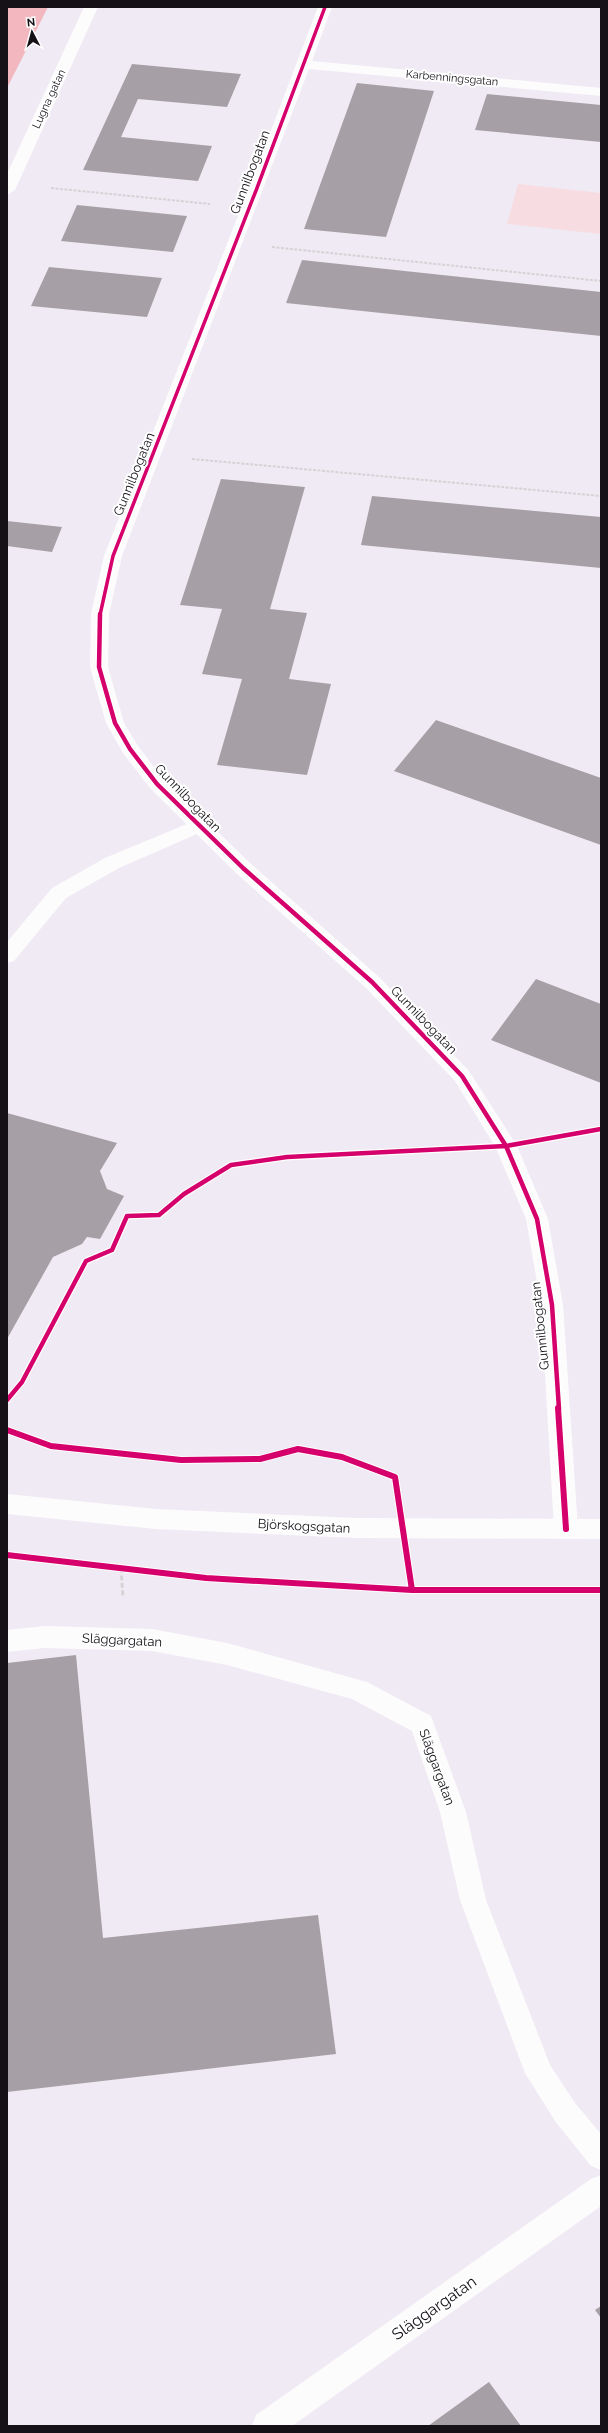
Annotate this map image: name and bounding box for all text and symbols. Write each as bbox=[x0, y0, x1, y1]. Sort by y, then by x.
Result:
north arrow bbox=[12, 12, 52, 52]
text: N bbox=[26, 16, 36, 29]
street label: Lugna gatan bbox=[30, 67, 68, 131]
street label: Karbenningsgatan bbox=[405, 67, 499, 89]
street label: Gunnilbogatan bbox=[227, 128, 273, 216]
street label: Gunnilbogatan bbox=[110, 430, 158, 518]
street label: Gunnilbogatan bbox=[152, 761, 224, 835]
street label: Gunnilbogatan bbox=[388, 983, 460, 1057]
street label: Gunnilbogatan bbox=[528, 1281, 552, 1371]
street label: Björskogsgatan bbox=[257, 1516, 351, 1536]
street label: Släggargatan bbox=[82, 1630, 162, 1650]
street label: Släggargatan bbox=[416, 1727, 458, 1807]
street label: Släggargatan bbox=[388, 2272, 480, 2344]

